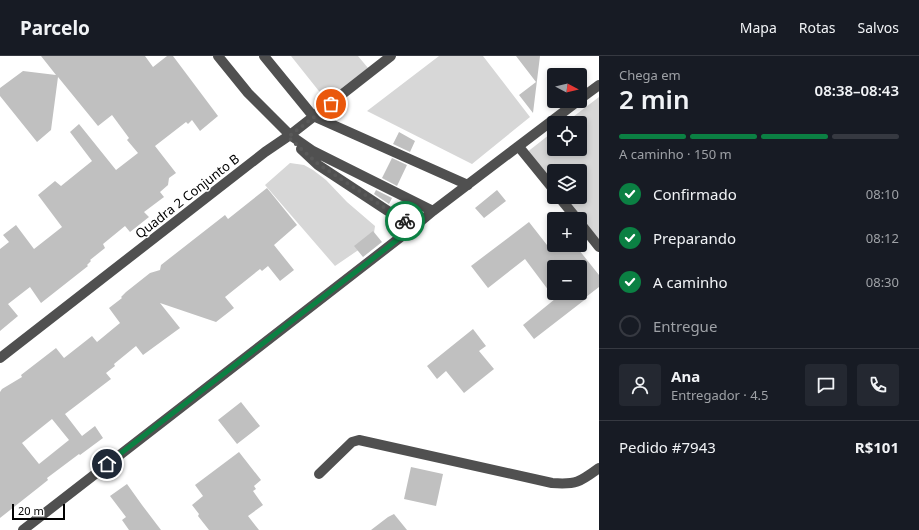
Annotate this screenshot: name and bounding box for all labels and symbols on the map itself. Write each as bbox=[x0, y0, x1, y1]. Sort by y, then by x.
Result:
north arrow bbox=[547, 68, 587, 108]
pin bbox=[314, 87, 348, 121]
street label: Quadra 2 Conjunto B bbox=[131, 150, 243, 242]
courier bbox=[385, 201, 425, 241]
pin bbox=[90, 447, 124, 481]
scale bar bbox=[12, 502, 65, 521]

